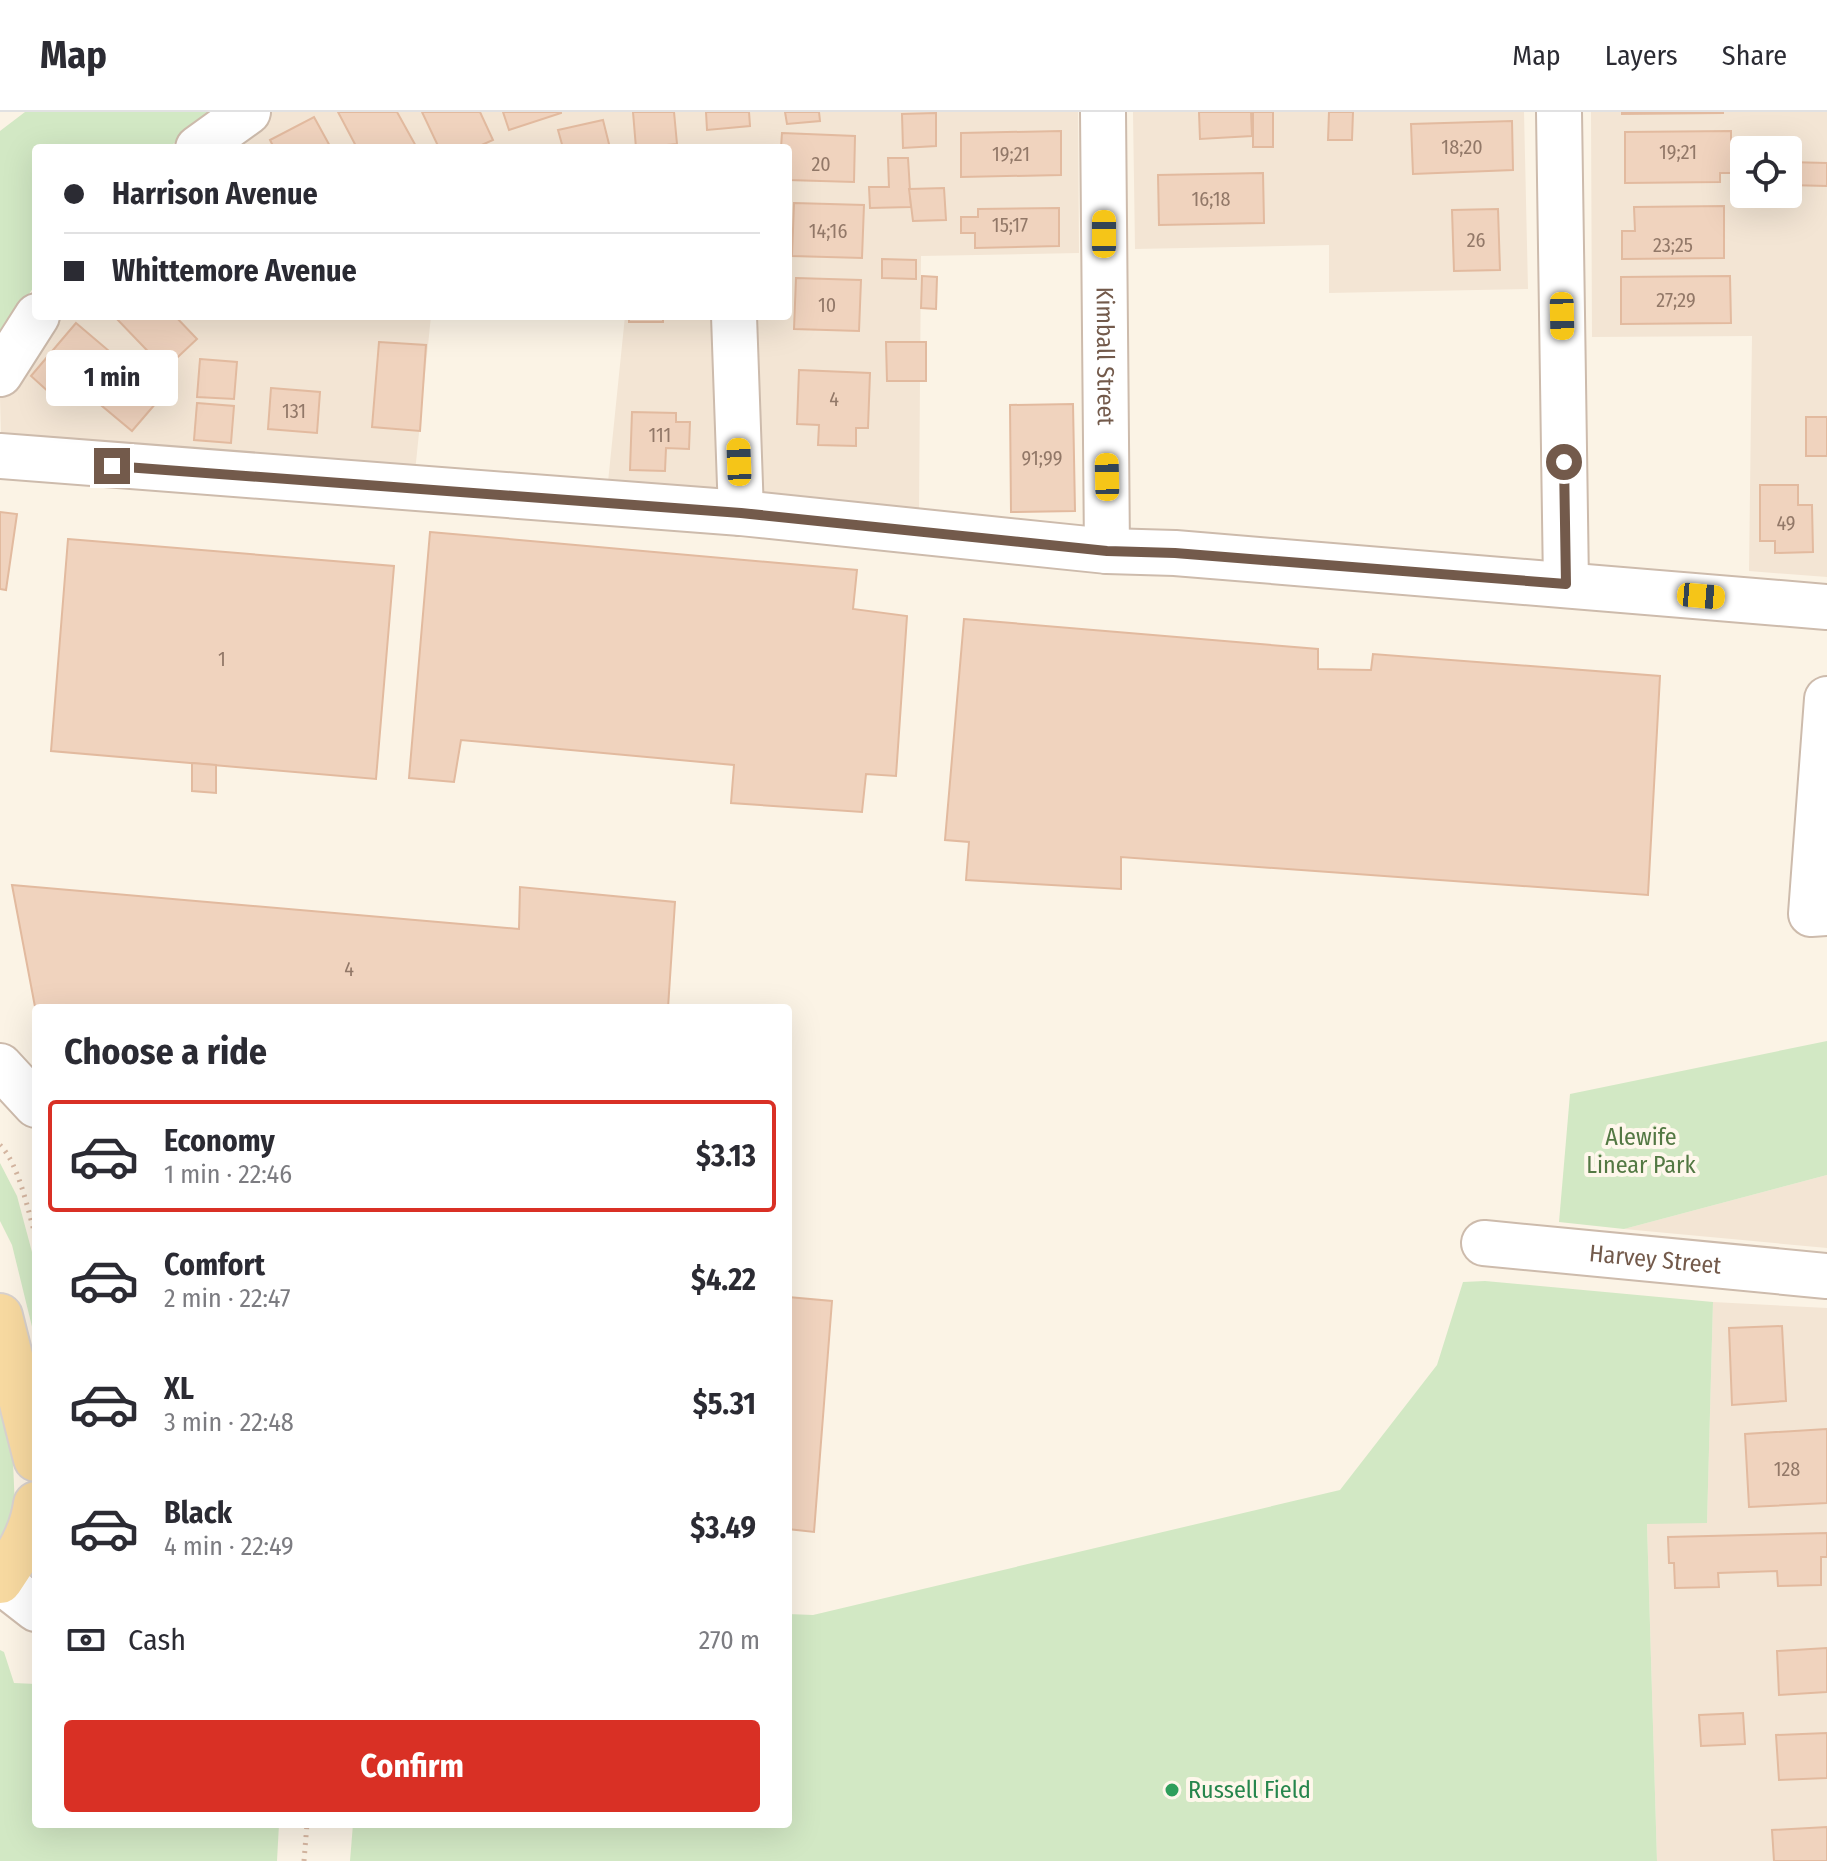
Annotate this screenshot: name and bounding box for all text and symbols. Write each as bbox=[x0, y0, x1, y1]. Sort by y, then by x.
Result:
text: Map bbox=[40, 32, 107, 78]
text: Map bbox=[1512, 39, 1561, 72]
text: Layers bbox=[1605, 39, 1678, 72]
text: Share bbox=[1722, 39, 1787, 72]
house number: 18;20 bbox=[1441, 135, 1483, 159]
map controls bbox=[1730, 136, 1802, 208]
button: locate bbox=[1730, 136, 1802, 208]
house number: 19;21 bbox=[1659, 140, 1697, 164]
house number: 19;21 bbox=[992, 142, 1030, 166]
house number: 20 bbox=[811, 152, 831, 176]
text: Harrison Avenue bbox=[112, 176, 318, 212]
house number: 16;18 bbox=[1192, 187, 1230, 211]
car bbox=[1092, 210, 1116, 258]
house number: 15;17 bbox=[992, 213, 1028, 237]
house number: 14;16 bbox=[809, 219, 847, 243]
house number: 26 bbox=[1467, 228, 1485, 252]
house number: 23;25 bbox=[1653, 233, 1693, 257]
text: Whittemore Avenue bbox=[112, 253, 357, 289]
street label: Kimball Street bbox=[1091, 287, 1120, 426]
house number: 27;29 bbox=[1656, 288, 1696, 312]
car bbox=[1550, 292, 1574, 340]
house number: 10 bbox=[818, 293, 836, 317]
callout: 1 min bbox=[46, 350, 178, 406]
text: 1 min bbox=[84, 362, 140, 393]
house number: 4 bbox=[829, 387, 839, 411]
house number: 131 bbox=[282, 399, 306, 423]
house number: 111 bbox=[649, 423, 671, 447]
car bbox=[726, 438, 752, 486]
route start bbox=[1546, 444, 1582, 480]
house number: 91;99 bbox=[1022, 446, 1062, 470]
route end bbox=[94, 448, 130, 484]
car bbox=[1095, 453, 1119, 501]
house number: 49 bbox=[1776, 511, 1796, 535]
car bbox=[1676, 582, 1726, 610]
house number: 1 bbox=[218, 647, 226, 671]
house number: 4 bbox=[344, 957, 354, 981]
text: Choose a ride bbox=[64, 1030, 267, 1074]
icon: car bbox=[68, 1120, 140, 1192]
text: Economy bbox=[164, 1123, 275, 1159]
park label: Alewife Linear Park bbox=[1586, 1123, 1696, 1179]
text: $3.13 bbox=[696, 1138, 756, 1174]
text: 1 min · 22:46 bbox=[164, 1159, 292, 1190]
street label: Harvey Street bbox=[1588, 1239, 1723, 1280]
icon: car bbox=[68, 1244, 140, 1316]
text: Comfort bbox=[164, 1247, 265, 1283]
text: $4.22 bbox=[691, 1262, 756, 1298]
text: 2 min · 22:47 bbox=[164, 1283, 291, 1314]
icon: car bbox=[68, 1368, 140, 1440]
text: XL bbox=[164, 1371, 194, 1407]
text: $5.31 bbox=[693, 1386, 756, 1422]
text: 3 min · 22:48 bbox=[164, 1407, 294, 1438]
house number: 128 bbox=[1774, 1457, 1800, 1481]
icon: car bbox=[68, 1492, 140, 1564]
text: Black bbox=[164, 1495, 232, 1531]
text: $3.49 bbox=[690, 1510, 756, 1546]
text: 4 min · 22:49 bbox=[164, 1531, 294, 1562]
icon: cash bbox=[64, 1618, 108, 1662]
text: Cash bbox=[128, 1622, 186, 1658]
text: 270 m bbox=[699, 1625, 760, 1656]
button: Confirm bbox=[64, 1720, 760, 1812]
place label: Russell Field bbox=[1188, 1776, 1311, 1804]
marker: Russell Field bbox=[1163, 1781, 1181, 1799]

